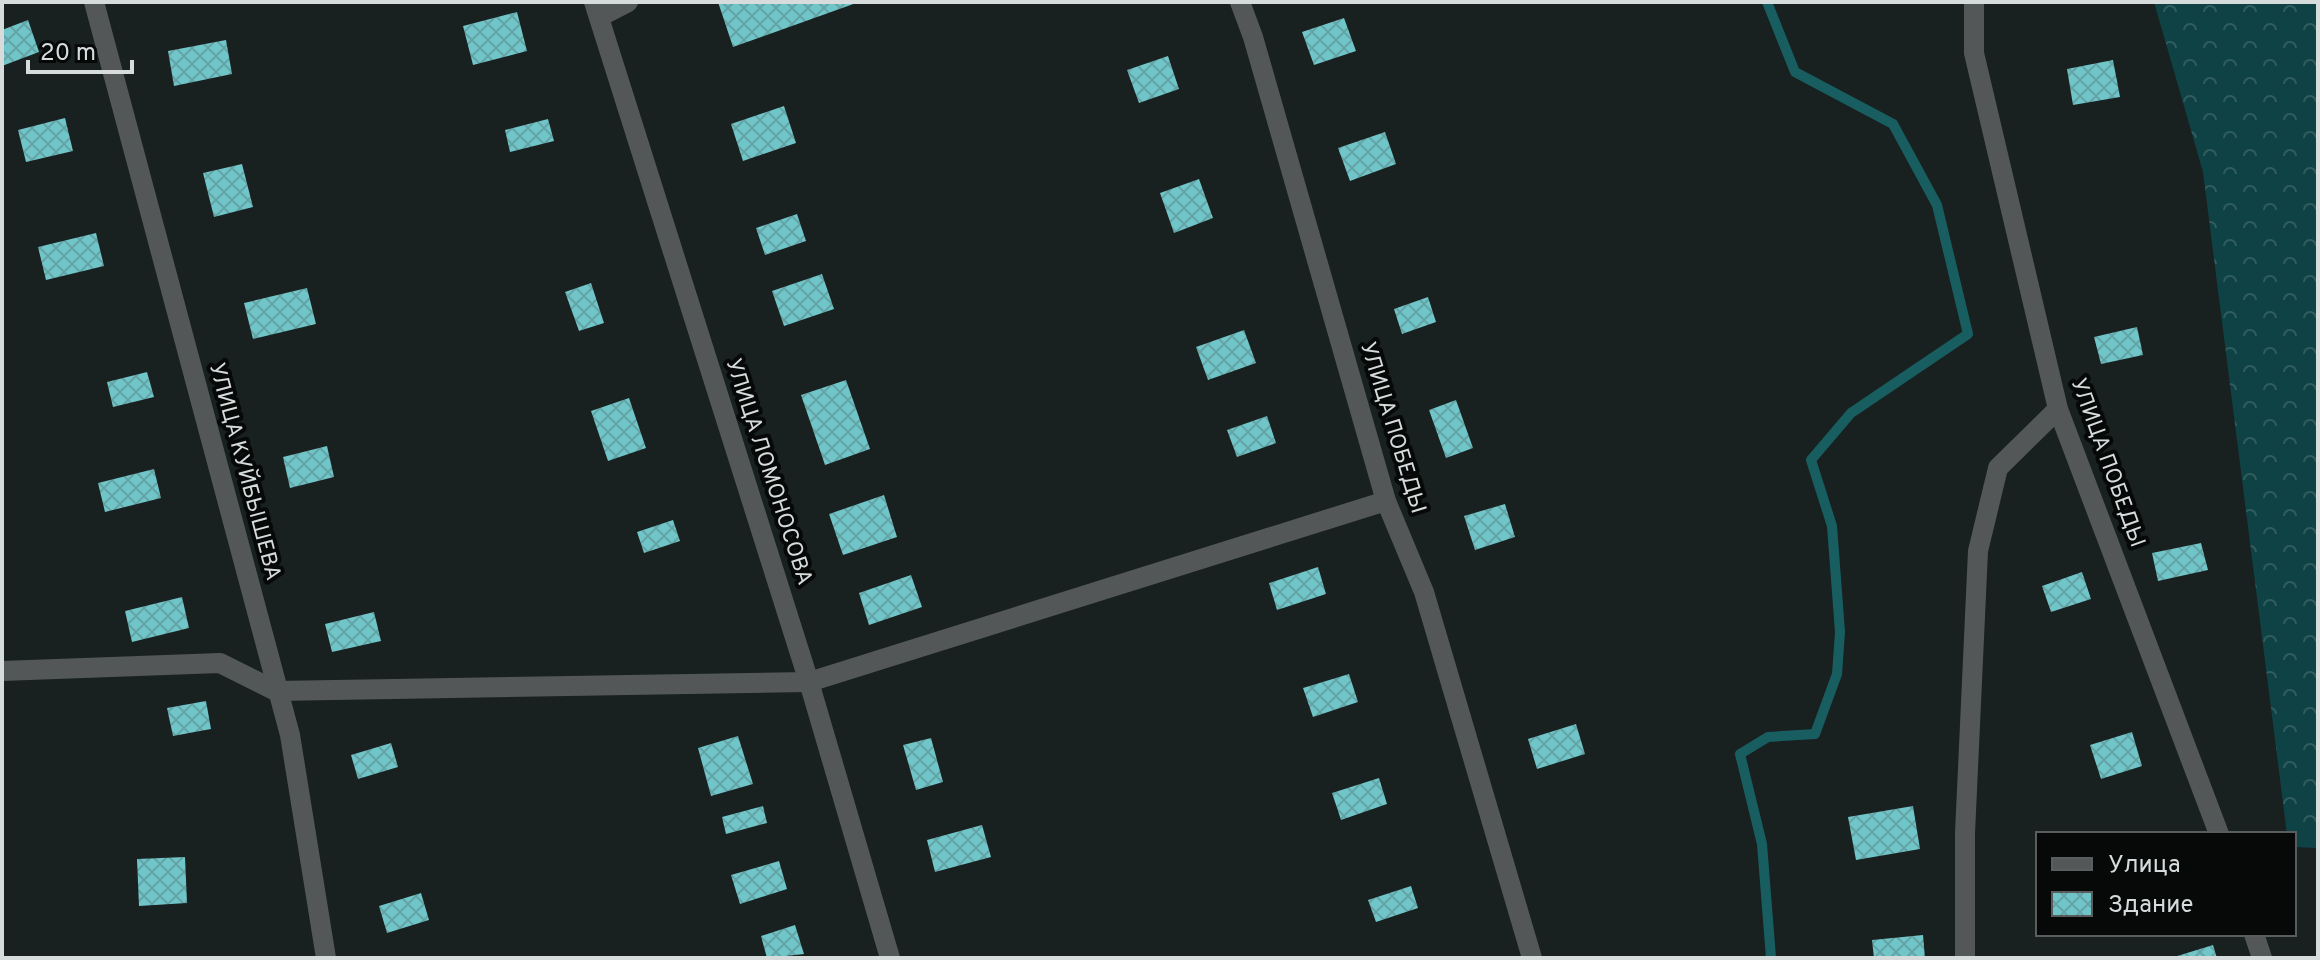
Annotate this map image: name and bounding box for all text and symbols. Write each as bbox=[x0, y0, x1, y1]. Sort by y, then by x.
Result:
scale bar bbox=[28, 24, 132, 74]
text: 20 m bbox=[40, 39, 96, 69]
street label: УЛИЦА ПОБЕДЫ bbox=[1353, 339, 1431, 517]
street label: УЛИЦА ЛОМОНОСОВА bbox=[719, 355, 817, 589]
street label: УЛИЦА КУЙБЫШЕВА bbox=[202, 359, 289, 584]
street label: УЛИЦА ПОБЕДЫ bbox=[2064, 375, 2150, 551]
legend bbox=[2036, 832, 2296, 936]
text: Улица bbox=[2108, 851, 2181, 881]
text: Здание bbox=[2108, 891, 2194, 921]

